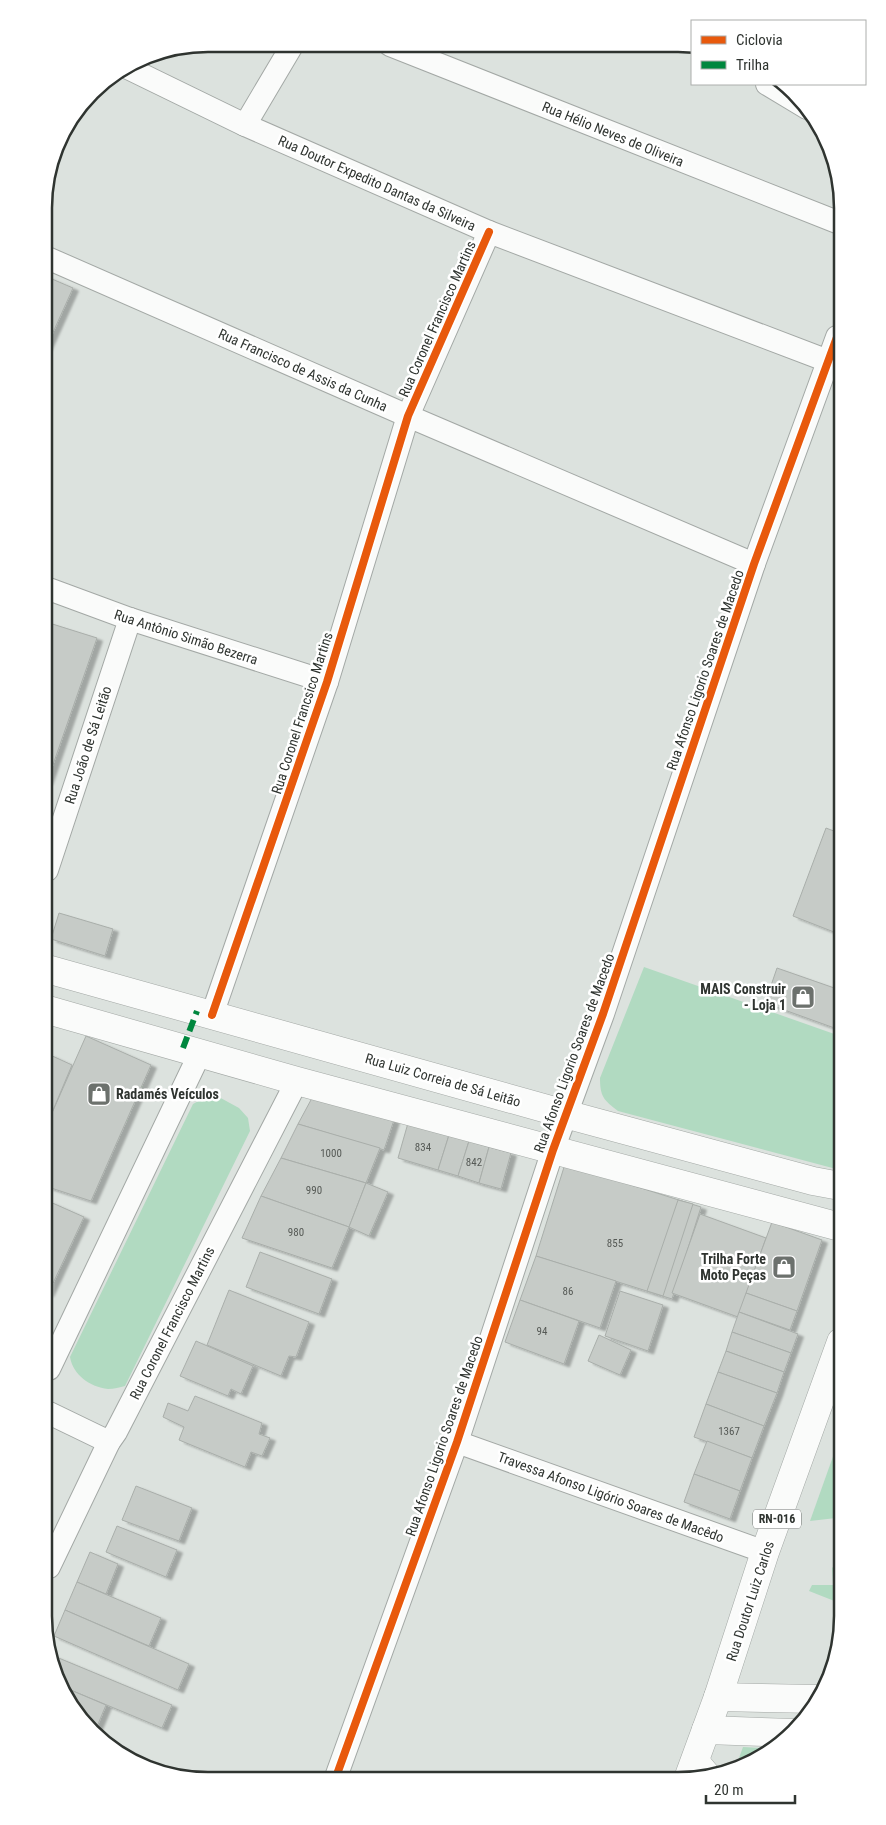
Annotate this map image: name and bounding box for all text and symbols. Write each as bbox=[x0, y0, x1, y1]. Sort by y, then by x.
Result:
legend bbox=[691, 20, 866, 85]
text: Ciclovia bbox=[736, 31, 783, 49]
text: Trilha bbox=[736, 56, 769, 74]
street label: Rua Hélio Neves de Oliveira bbox=[540, 98, 686, 170]
street label: Rua Doutor Expedito Dantas da Silveira bbox=[276, 132, 478, 234]
street label: Rua Coronel Francisco Martins bbox=[395, 238, 479, 400]
street label: Rua Francisco de Assis da Cunha bbox=[216, 325, 390, 415]
street label: Rua Afonso Ligorio Soares de Macedo bbox=[663, 568, 747, 772]
street label: Rua Antônio Simão Bezerra bbox=[112, 606, 260, 668]
street label: Rua Coronel Francsico Martins bbox=[268, 630, 336, 796]
street label: Rua João de Sá Leitão bbox=[61, 684, 115, 806]
street label: Rua Afonso Ligorio Soares de Macedo bbox=[530, 951, 618, 1155]
place label: MAIS Construir - Loja 1 bbox=[700, 981, 786, 1013]
shop icon: MAIS Construir - Loja 1 bbox=[790, 984, 816, 1010]
street label: Rua Luiz Correia de Sá Leitão bbox=[363, 1050, 523, 1110]
shop icon: Radamés Veículos bbox=[86, 1081, 112, 1107]
place label: Radamés Veículos bbox=[116, 1086, 219, 1102]
house number: 834 bbox=[415, 1141, 432, 1154]
house number: 1000 bbox=[320, 1147, 342, 1160]
house number: 842 bbox=[466, 1156, 482, 1169]
house number: 990 bbox=[306, 1184, 322, 1197]
house number: 980 bbox=[288, 1226, 304, 1239]
house number: 855 bbox=[607, 1237, 623, 1250]
street label: Rua Coronel Francisco Martins bbox=[126, 1244, 218, 1402]
place label: Trilha Forte Moto Peças bbox=[700, 1251, 766, 1283]
shop icon: Trilha Forte Moto Peças bbox=[771, 1254, 797, 1280]
house number: 86 bbox=[563, 1285, 573, 1298]
house number: 94 bbox=[537, 1325, 548, 1338]
street label: Rua Afonso Ligorio Soares de Macedo bbox=[402, 1334, 486, 1538]
house number: 1367 bbox=[718, 1425, 740, 1438]
street label: Travessa Afonso Ligório Soares de Macêdo bbox=[496, 1449, 726, 1545]
road number: RN-016 bbox=[753, 1510, 801, 1528]
street label: Rua Doutor Luiz Carlos bbox=[723, 1539, 777, 1663]
scale bar bbox=[706, 1772, 795, 1804]
text: 20 m bbox=[714, 1781, 744, 1799]

